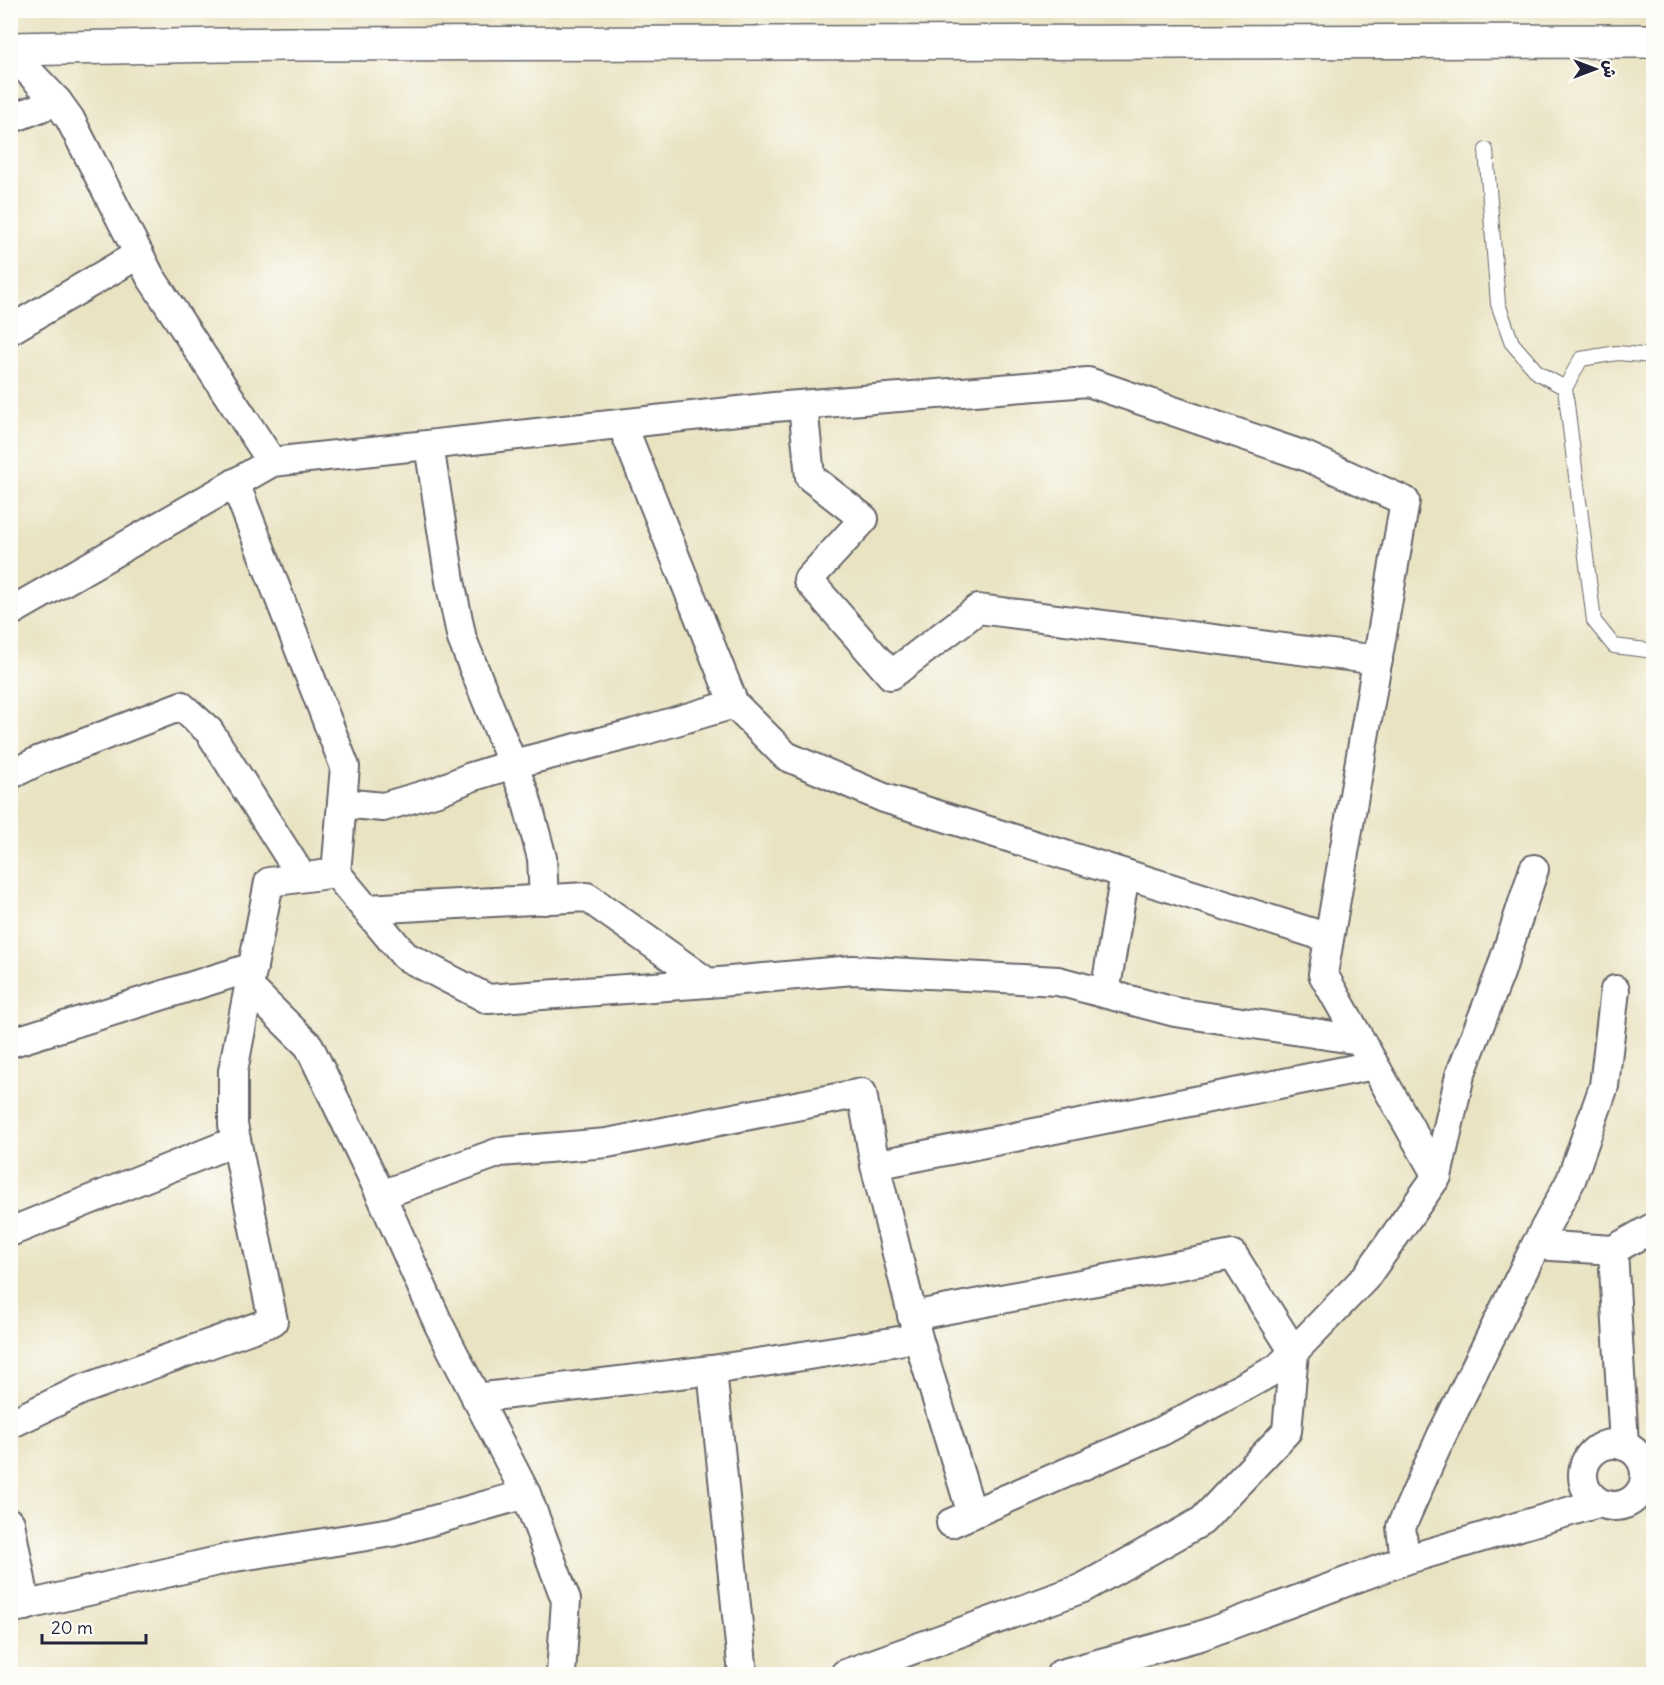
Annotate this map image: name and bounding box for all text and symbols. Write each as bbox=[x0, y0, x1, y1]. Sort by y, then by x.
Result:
north arrow bbox=[1565, 39, 1625, 99]
text: ش bbox=[1600, 60, 1620, 78]
scale bar bbox=[42, 1607, 146, 1645]
text: 20 m bbox=[51, 1616, 93, 1639]

